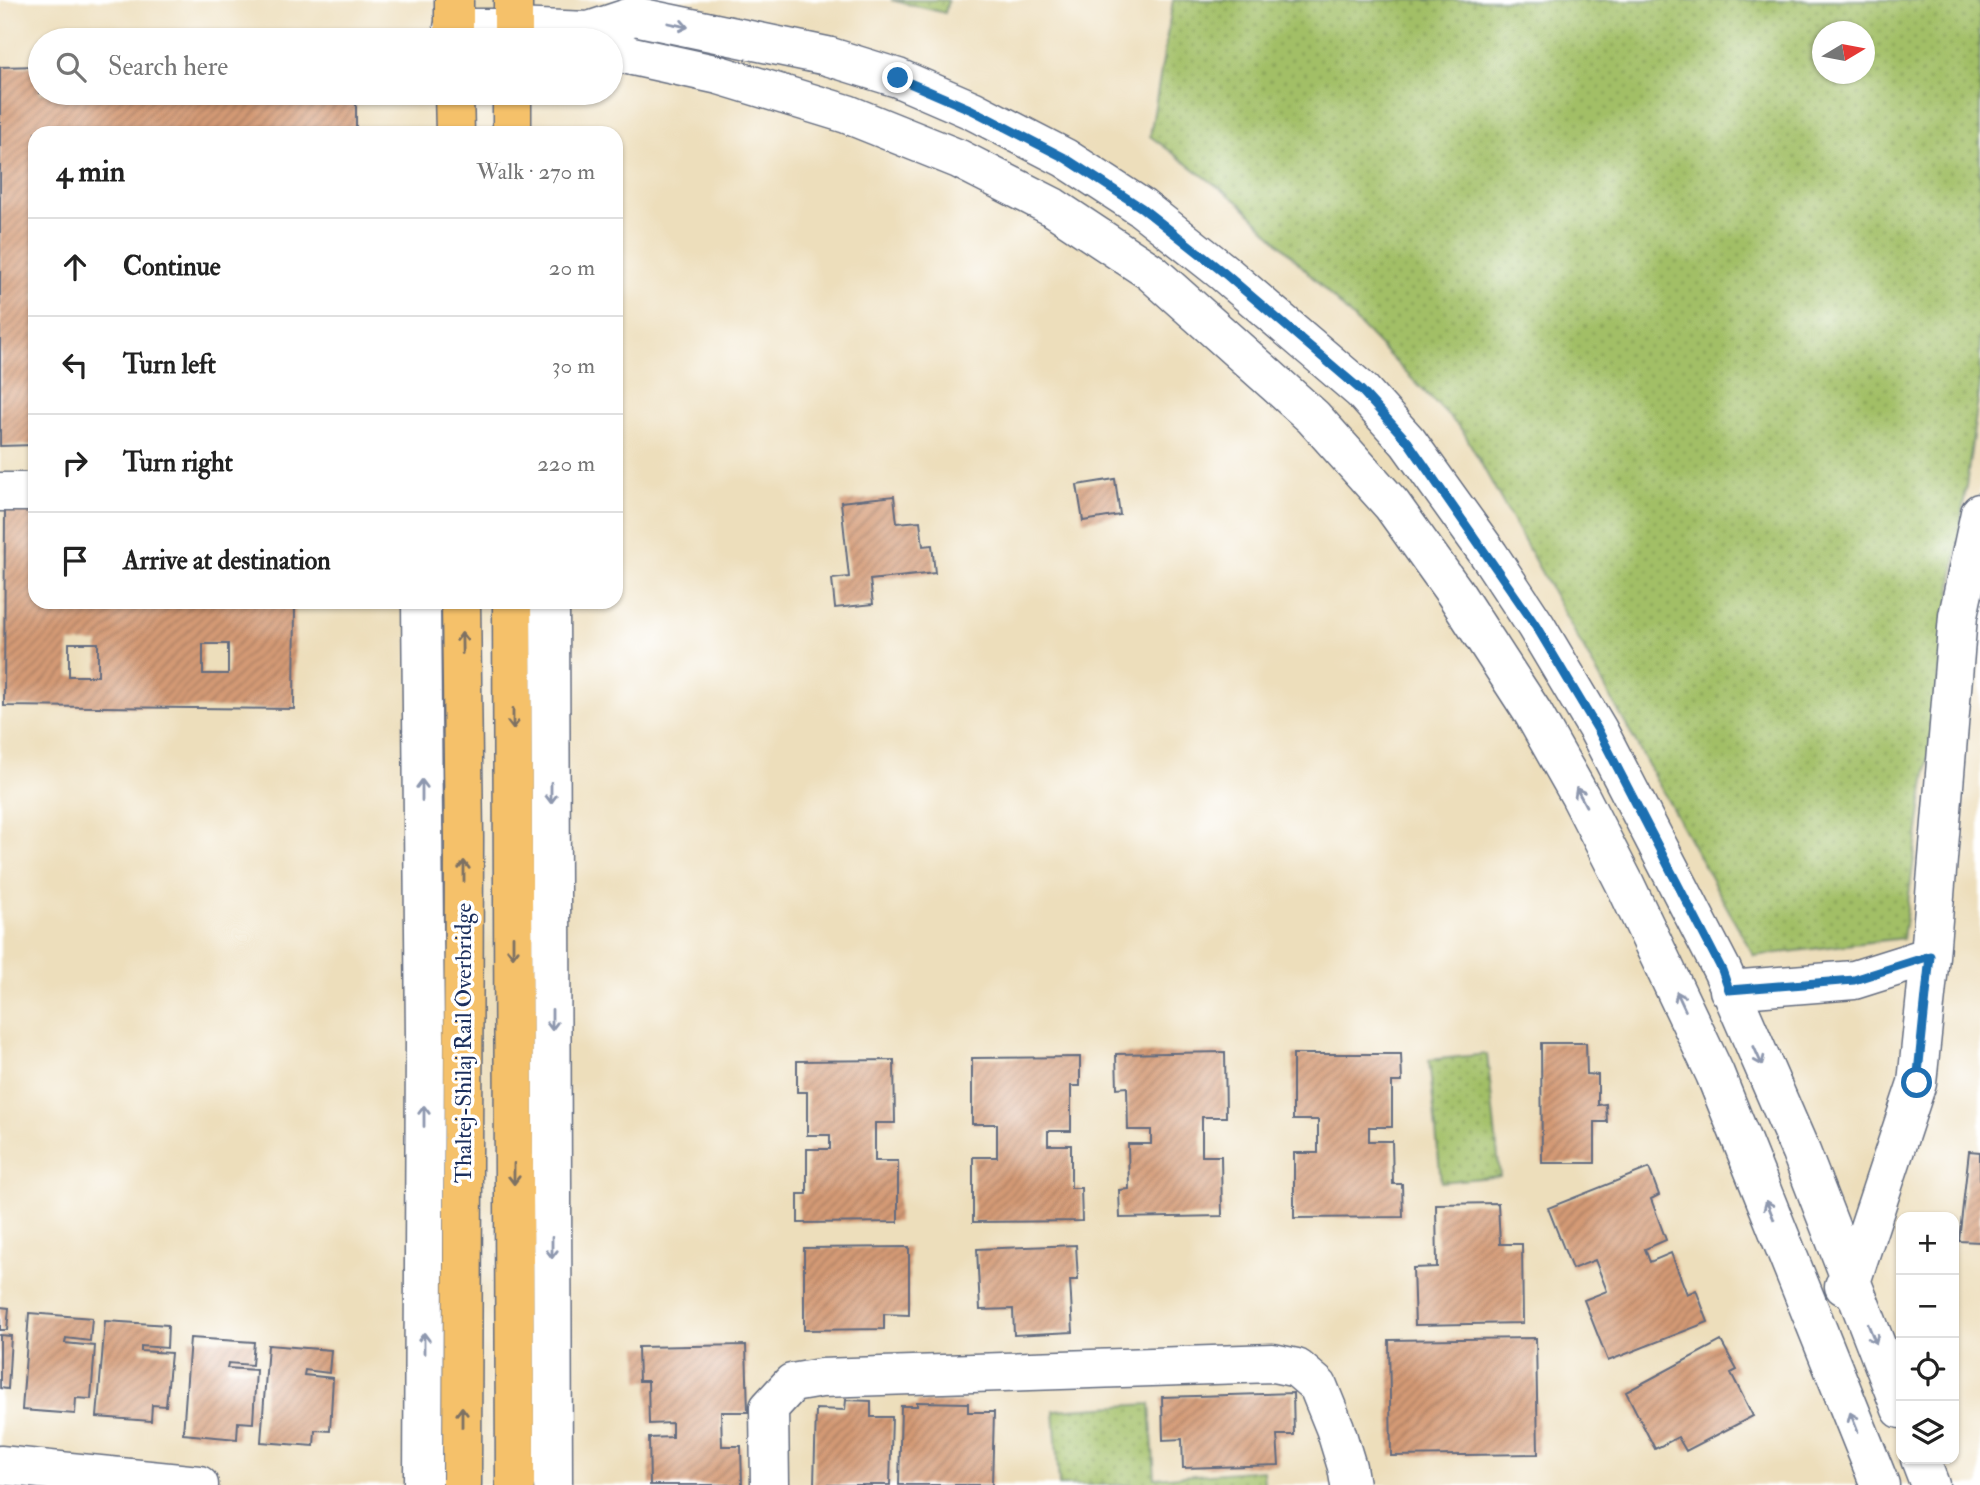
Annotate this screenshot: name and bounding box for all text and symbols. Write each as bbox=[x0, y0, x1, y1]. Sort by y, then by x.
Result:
one-way arrow bbox=[666, 18, 689, 32]
north arrow bbox=[1812, 21, 1875, 84]
search box bbox=[28, 28, 623, 105]
icon: search bbox=[52, 48, 90, 86]
text: Search here bbox=[108, 51, 228, 83]
route end bbox=[882, 62, 913, 93]
text: 4 min bbox=[56, 153, 125, 190]
text: Walk · 270 m bbox=[476, 157, 595, 186]
icon: ahead bbox=[56, 248, 94, 286]
text: Continue bbox=[123, 251, 221, 283]
text: 20 m bbox=[549, 253, 595, 282]
icon: left bbox=[56, 346, 94, 384]
text: Turn left bbox=[123, 349, 216, 381]
text: 30 m bbox=[552, 351, 595, 380]
icon: right bbox=[56, 444, 94, 482]
text: Turn right bbox=[123, 447, 233, 479]
text: 220 m bbox=[537, 449, 595, 478]
icon: arrive bbox=[56, 542, 94, 580]
text: Arrive at destination bbox=[123, 545, 331, 577]
one-way arrow bbox=[455, 632, 469, 655]
one-way arrow bbox=[506, 707, 519, 730]
one-way arrow bbox=[416, 779, 429, 802]
one-way arrow bbox=[544, 781, 558, 804]
one-way arrow bbox=[1573, 787, 1587, 808]
one-way arrow bbox=[457, 860, 471, 883]
street label: Thaltej-Shilaj Rail Overbridge bbox=[449, 902, 478, 1183]
one-way arrow bbox=[506, 935, 520, 958]
one-way arrow bbox=[1674, 991, 1687, 1012]
one-way arrow bbox=[545, 1008, 559, 1031]
one-way arrow bbox=[1752, 1044, 1765, 1066]
route start bbox=[1901, 1067, 1932, 1098]
one-way arrow bbox=[417, 1105, 431, 1128]
one-way arrow bbox=[507, 1162, 521, 1185]
one-way arrow bbox=[1762, 1200, 1775, 1222]
map controls bbox=[1896, 1212, 1959, 1464]
button: + bbox=[1896, 1212, 1959, 1275]
one-way arrow bbox=[545, 1236, 559, 1259]
button: − bbox=[1896, 1275, 1959, 1338]
one-way arrow bbox=[1866, 1323, 1879, 1345]
one-way arrow bbox=[417, 1332, 431, 1355]
button: locate bbox=[1896, 1338, 1959, 1401]
button: layers bbox=[1896, 1401, 1959, 1464]
one-way arrow bbox=[455, 1406, 469, 1429]
one-way arrow bbox=[1847, 1411, 1860, 1433]

